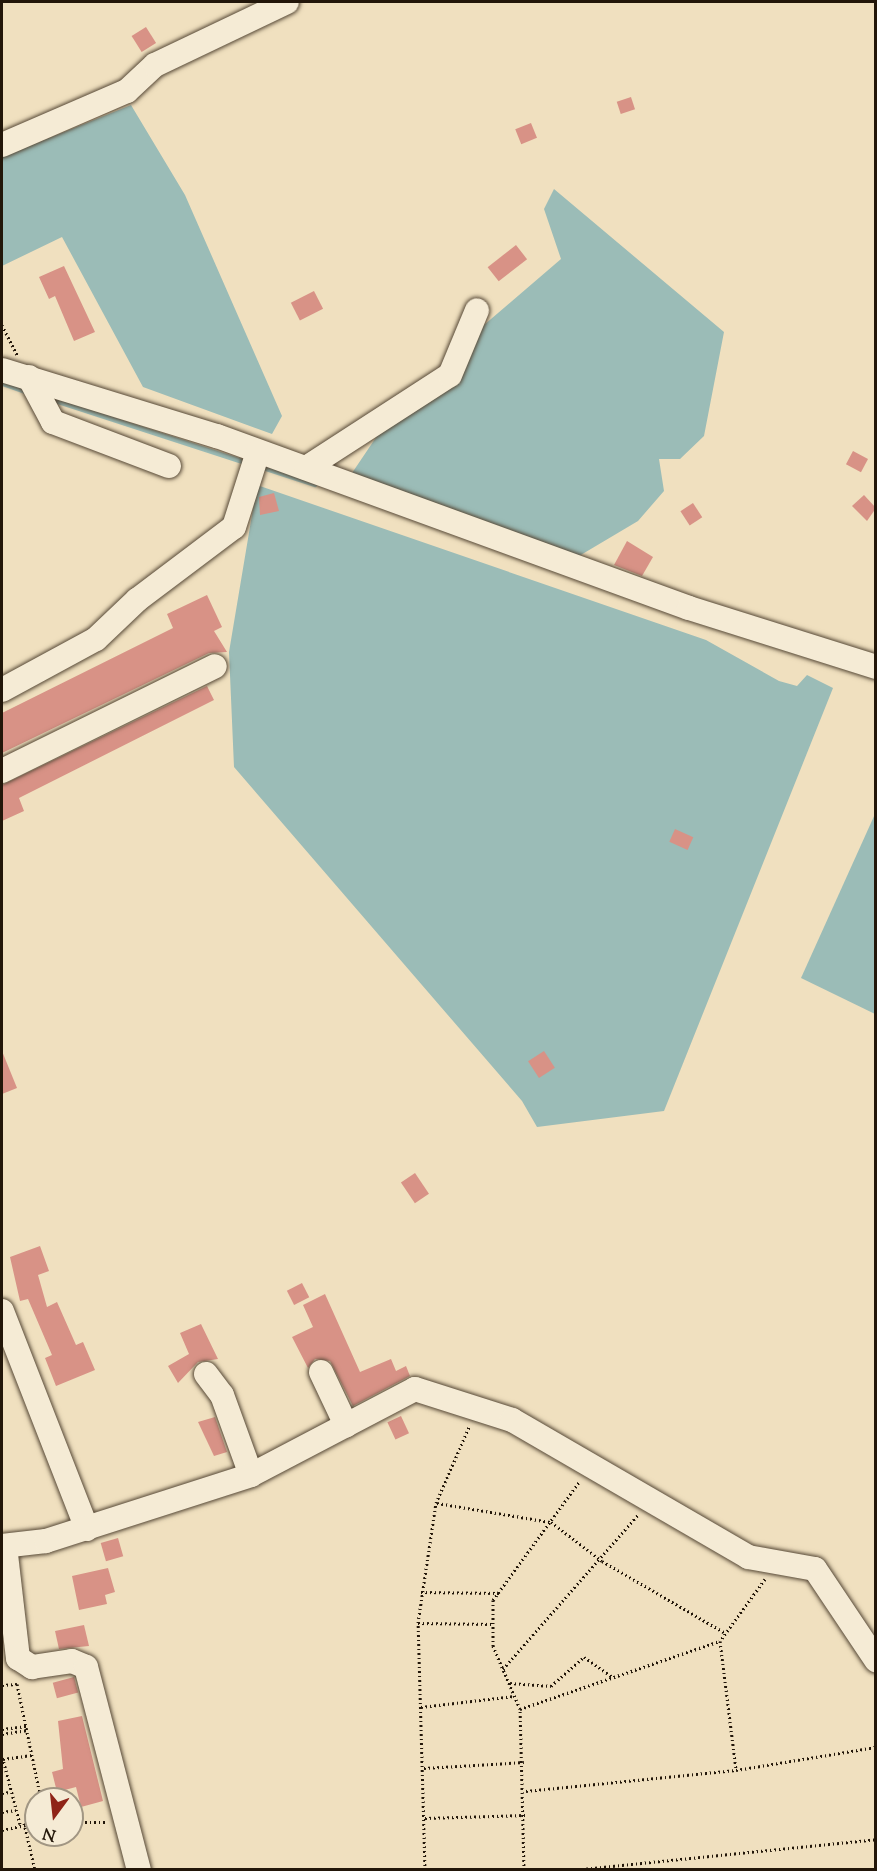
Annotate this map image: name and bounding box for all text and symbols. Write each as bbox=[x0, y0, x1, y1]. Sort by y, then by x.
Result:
north arrow bbox=[24, 1787, 84, 1847]
text: N bbox=[41, 1820, 59, 1846]

